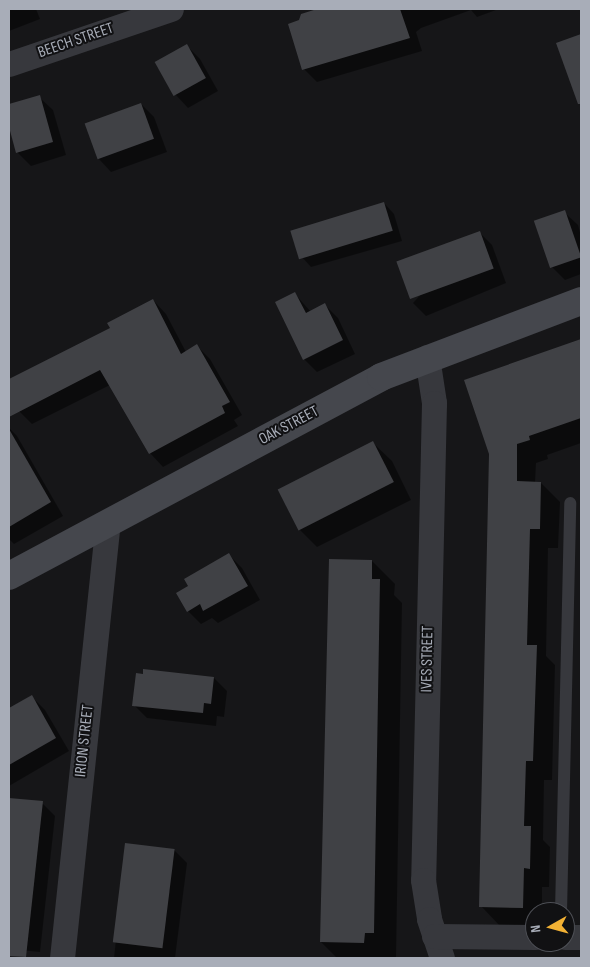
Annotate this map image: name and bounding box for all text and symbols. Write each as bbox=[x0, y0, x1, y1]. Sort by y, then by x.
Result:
street label: BEECH STREET bbox=[36, 19, 116, 63]
street label: OAK STREET bbox=[256, 402, 322, 450]
street label: IVES STREET bbox=[418, 625, 438, 693]
street label: IRION STREET bbox=[72, 704, 98, 778]
north arrow bbox=[525, 902, 575, 952]
text: N bbox=[527, 924, 545, 934]

